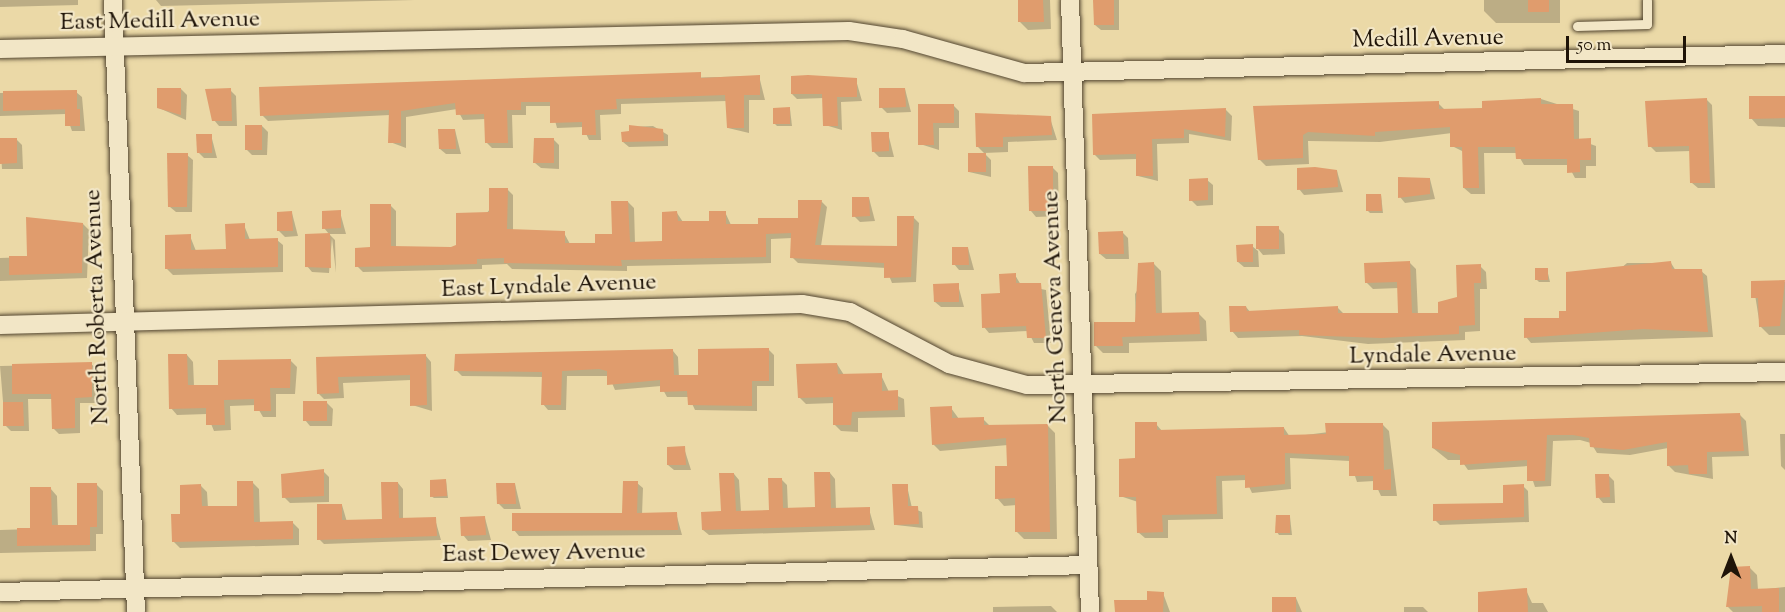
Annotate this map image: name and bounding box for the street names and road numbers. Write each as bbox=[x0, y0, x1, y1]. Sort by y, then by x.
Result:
street label: East Medill Avenue bbox=[60, 6, 260, 38]
street label: Medill Avenue bbox=[1352, 24, 1504, 56]
street label: North Roberta Avenue bbox=[79, 189, 117, 425]
street label: North Geneva Avenue bbox=[1038, 190, 1074, 424]
street label: East Lyndale Avenue bbox=[441, 269, 657, 305]
street label: Lyndale Avenue bbox=[1349, 340, 1517, 372]
street label: East Dewey Avenue bbox=[442, 538, 646, 570]

